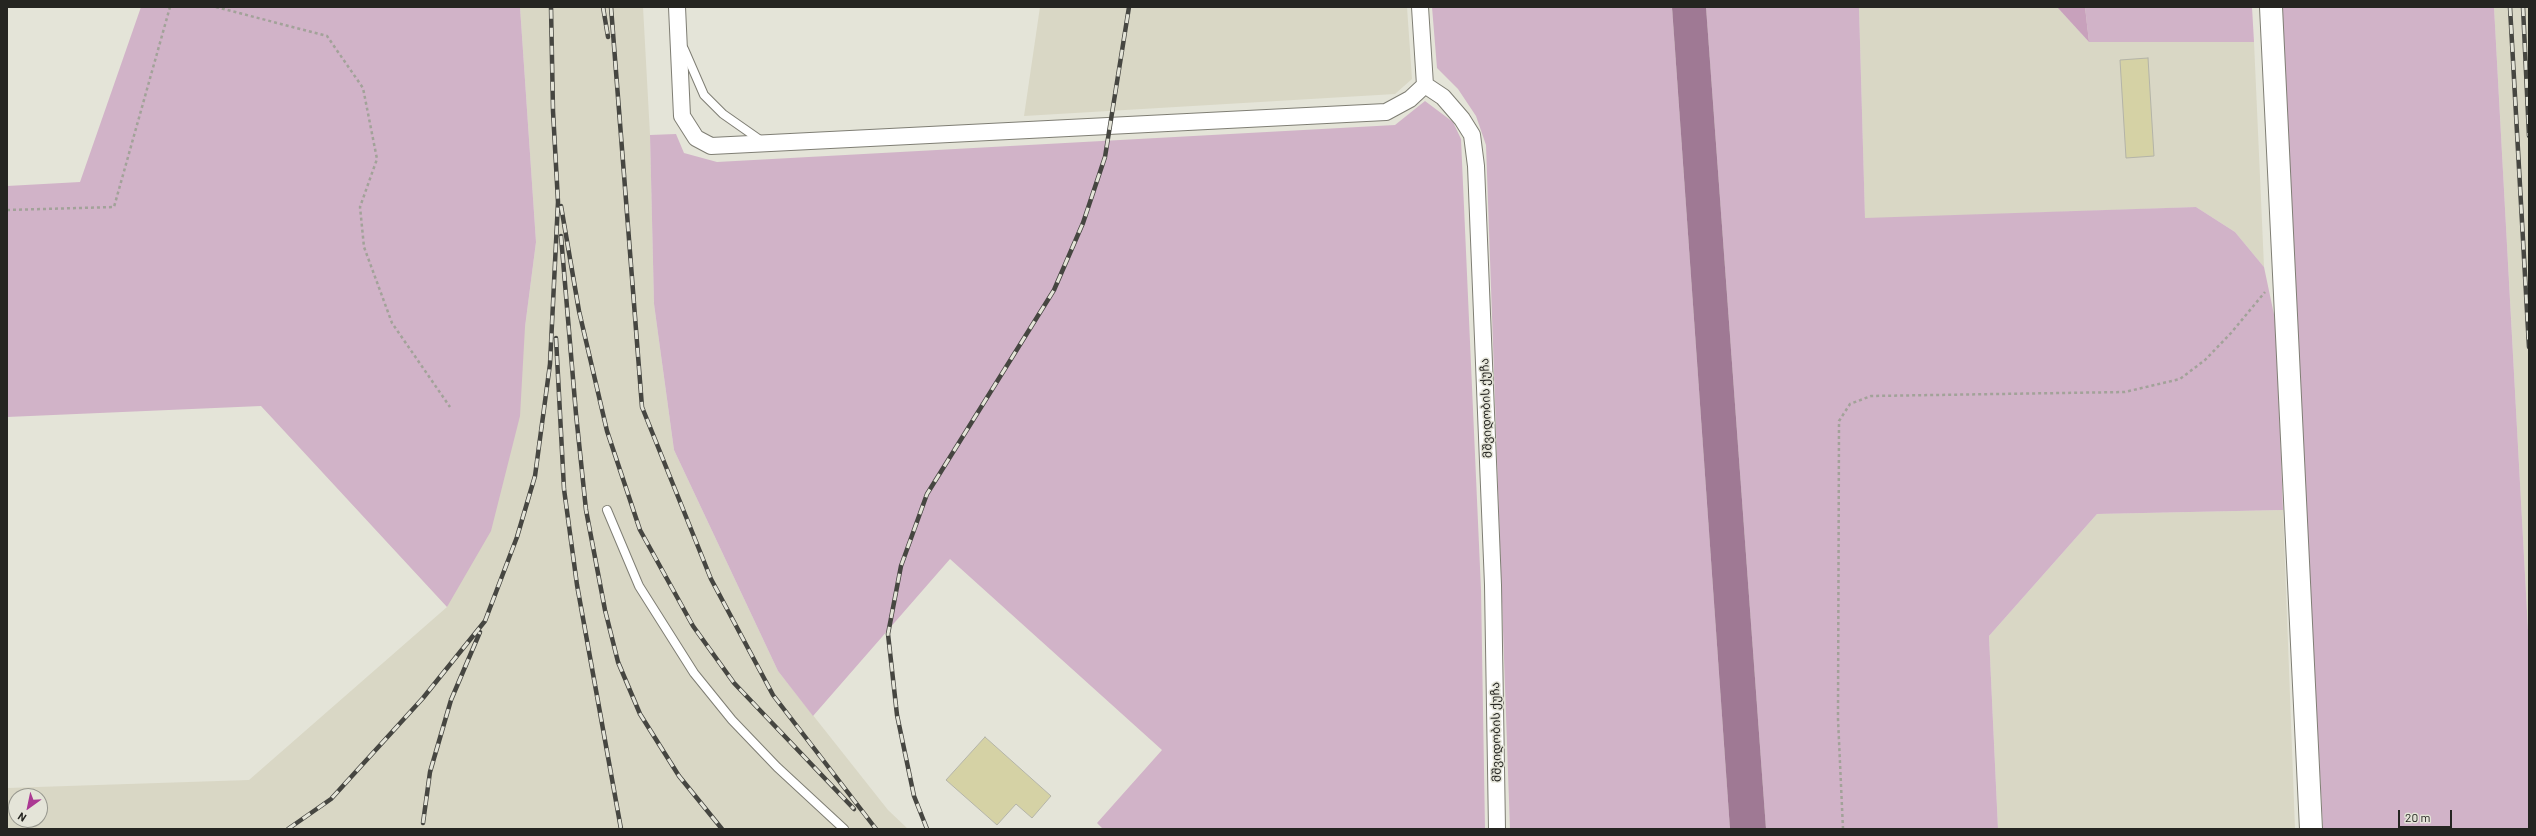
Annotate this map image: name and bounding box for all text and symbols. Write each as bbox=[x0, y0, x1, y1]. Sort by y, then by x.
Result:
street label: მშვიდობის ქუჩა bbox=[1477, 358, 1495, 458]
street label: მშვიდობის ქუჩა bbox=[1488, 682, 1504, 782]
north arrow bbox=[8, 788, 48, 828]
scale bar bbox=[2400, 802, 2454, 828]
text: N bbox=[15, 810, 28, 825]
text: 20 m bbox=[2405, 810, 2431, 824]

